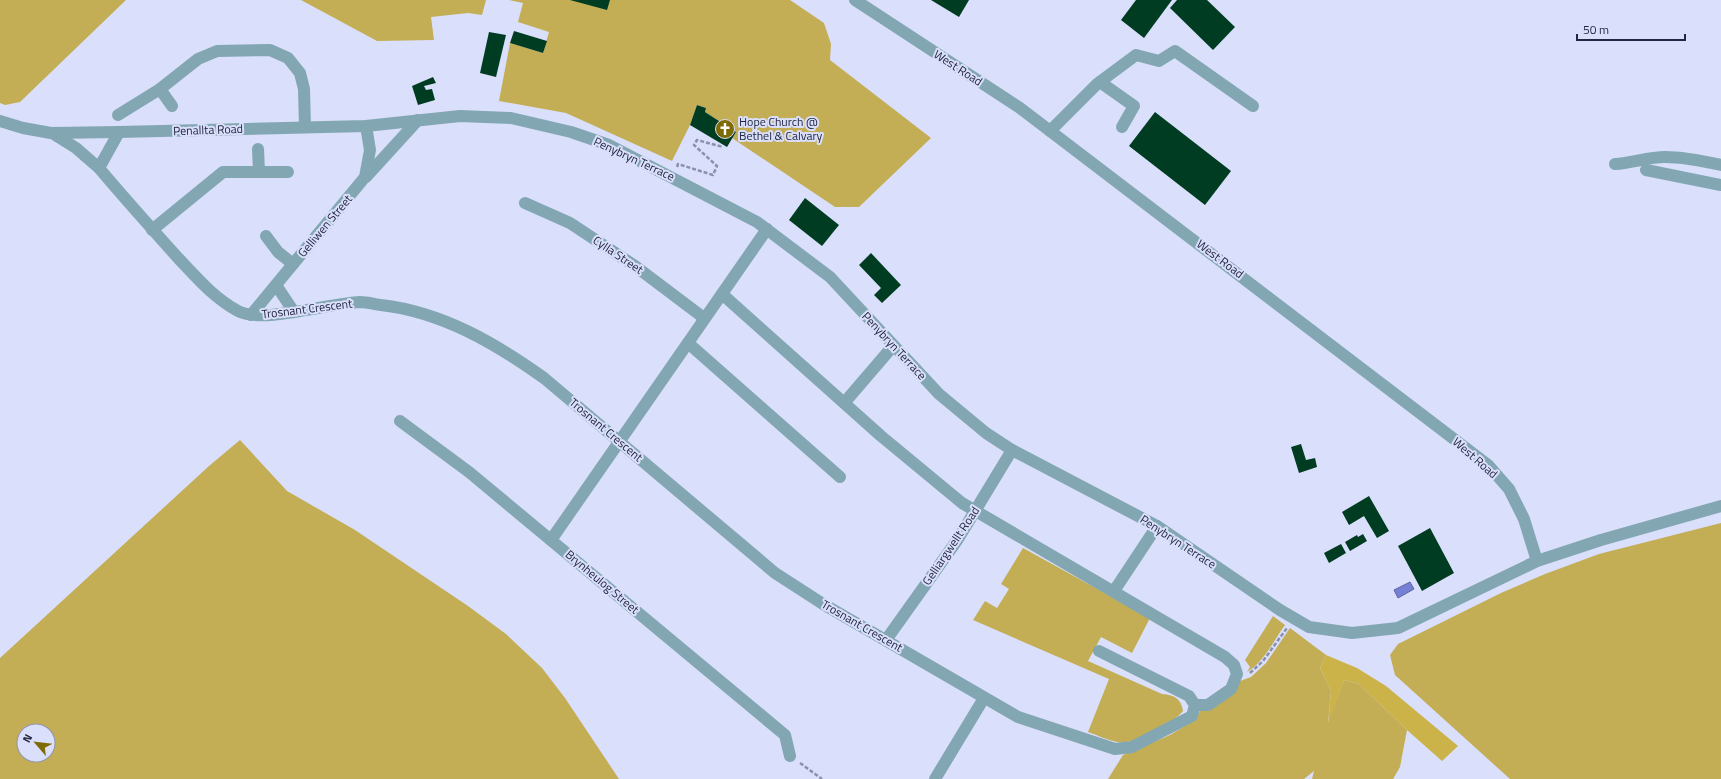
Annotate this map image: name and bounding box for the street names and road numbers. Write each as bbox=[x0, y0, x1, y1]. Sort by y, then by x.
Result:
street label: West Road bbox=[930, 45, 986, 90]
street label: Penallta Road bbox=[173, 119, 243, 140]
street label: Penybryn Terrace bbox=[591, 131, 678, 186]
street label: Gelliwen Street bbox=[293, 190, 357, 261]
street label: Cylla Street bbox=[589, 231, 648, 279]
street label: West Road bbox=[1193, 235, 1248, 283]
street label: Trosnant Crescent bbox=[261, 293, 354, 323]
street label: Penybryn Terrace bbox=[858, 307, 931, 384]
street label: Trosnant Crescent bbox=[565, 393, 648, 467]
street label: West Road bbox=[1448, 432, 1502, 483]
street label: Gelliargwellt Road bbox=[917, 503, 984, 589]
street label: Penybryn Terrace bbox=[1136, 510, 1220, 573]
street label: Brynheulog Street bbox=[561, 545, 644, 619]
street label: Trosnant Crescent bbox=[818, 595, 907, 657]

